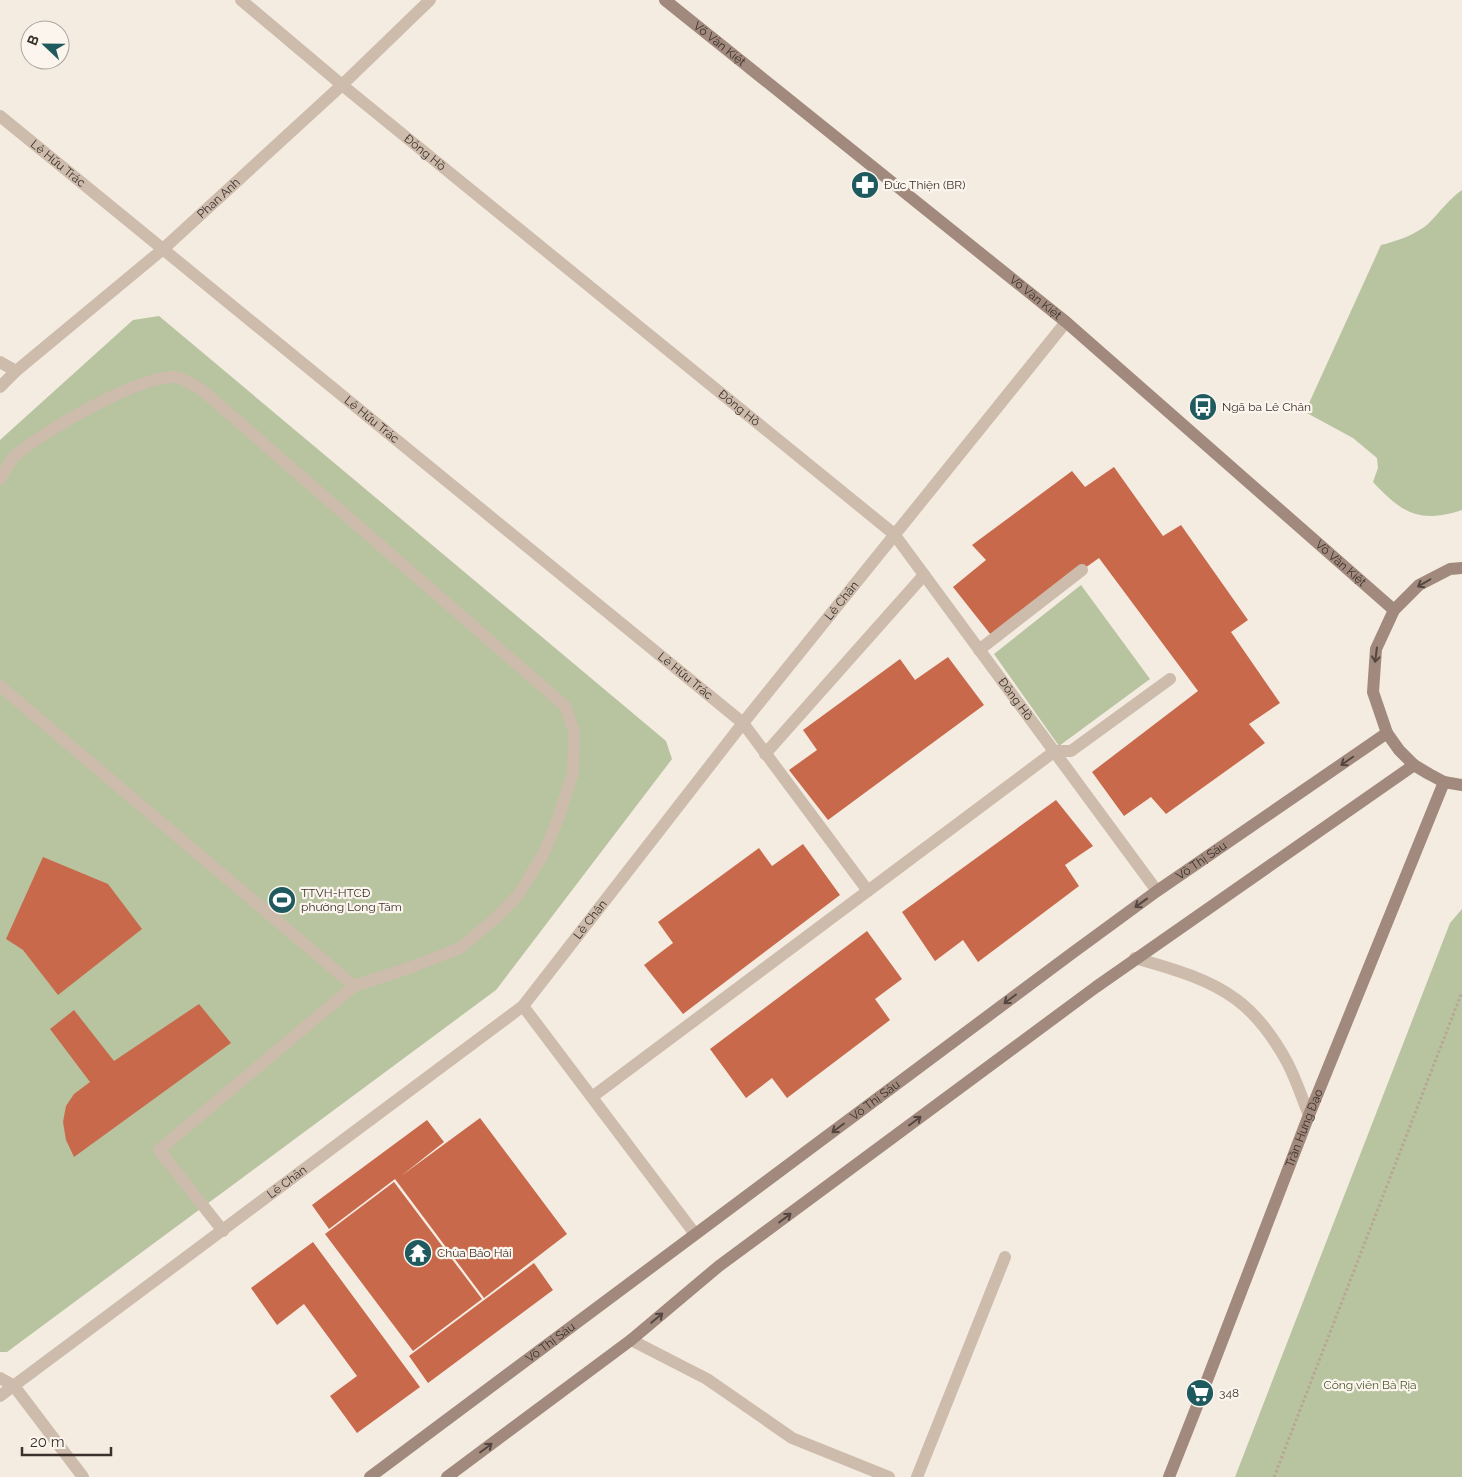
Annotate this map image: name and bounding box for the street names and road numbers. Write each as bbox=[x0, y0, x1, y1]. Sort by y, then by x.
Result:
street label: Võ Văn Kiệt bbox=[691, 19, 748, 69]
street label: Đông Hồ bbox=[401, 132, 449, 173]
street label: Lê Hữu Trác bbox=[28, 137, 89, 190]
street label: Phan Anh bbox=[194, 175, 243, 221]
street label: Võ Văn Kiệt bbox=[1007, 272, 1064, 322]
street label: Đông Hồ bbox=[716, 387, 763, 429]
street label: Lê Hữu Trác bbox=[342, 393, 402, 446]
street label: Võ Văn Kiệt bbox=[1313, 537, 1369, 589]
street label: Lê Chân bbox=[822, 578, 861, 623]
street label: Lê Hữu Trác bbox=[655, 649, 716, 703]
street label: Đông Hồ bbox=[995, 675, 1036, 723]
street label: Võ Thị Sáu bbox=[1173, 838, 1229, 883]
street label: Lê Chân bbox=[571, 897, 610, 942]
street label: Võ Thị Sáu bbox=[847, 1077, 902, 1123]
street label: Trần Hưng Đạo bbox=[1283, 1087, 1326, 1169]
street label: Lê Chân bbox=[264, 1163, 310, 1201]
street label: Võ Thị Sáu bbox=[523, 1319, 578, 1365]

